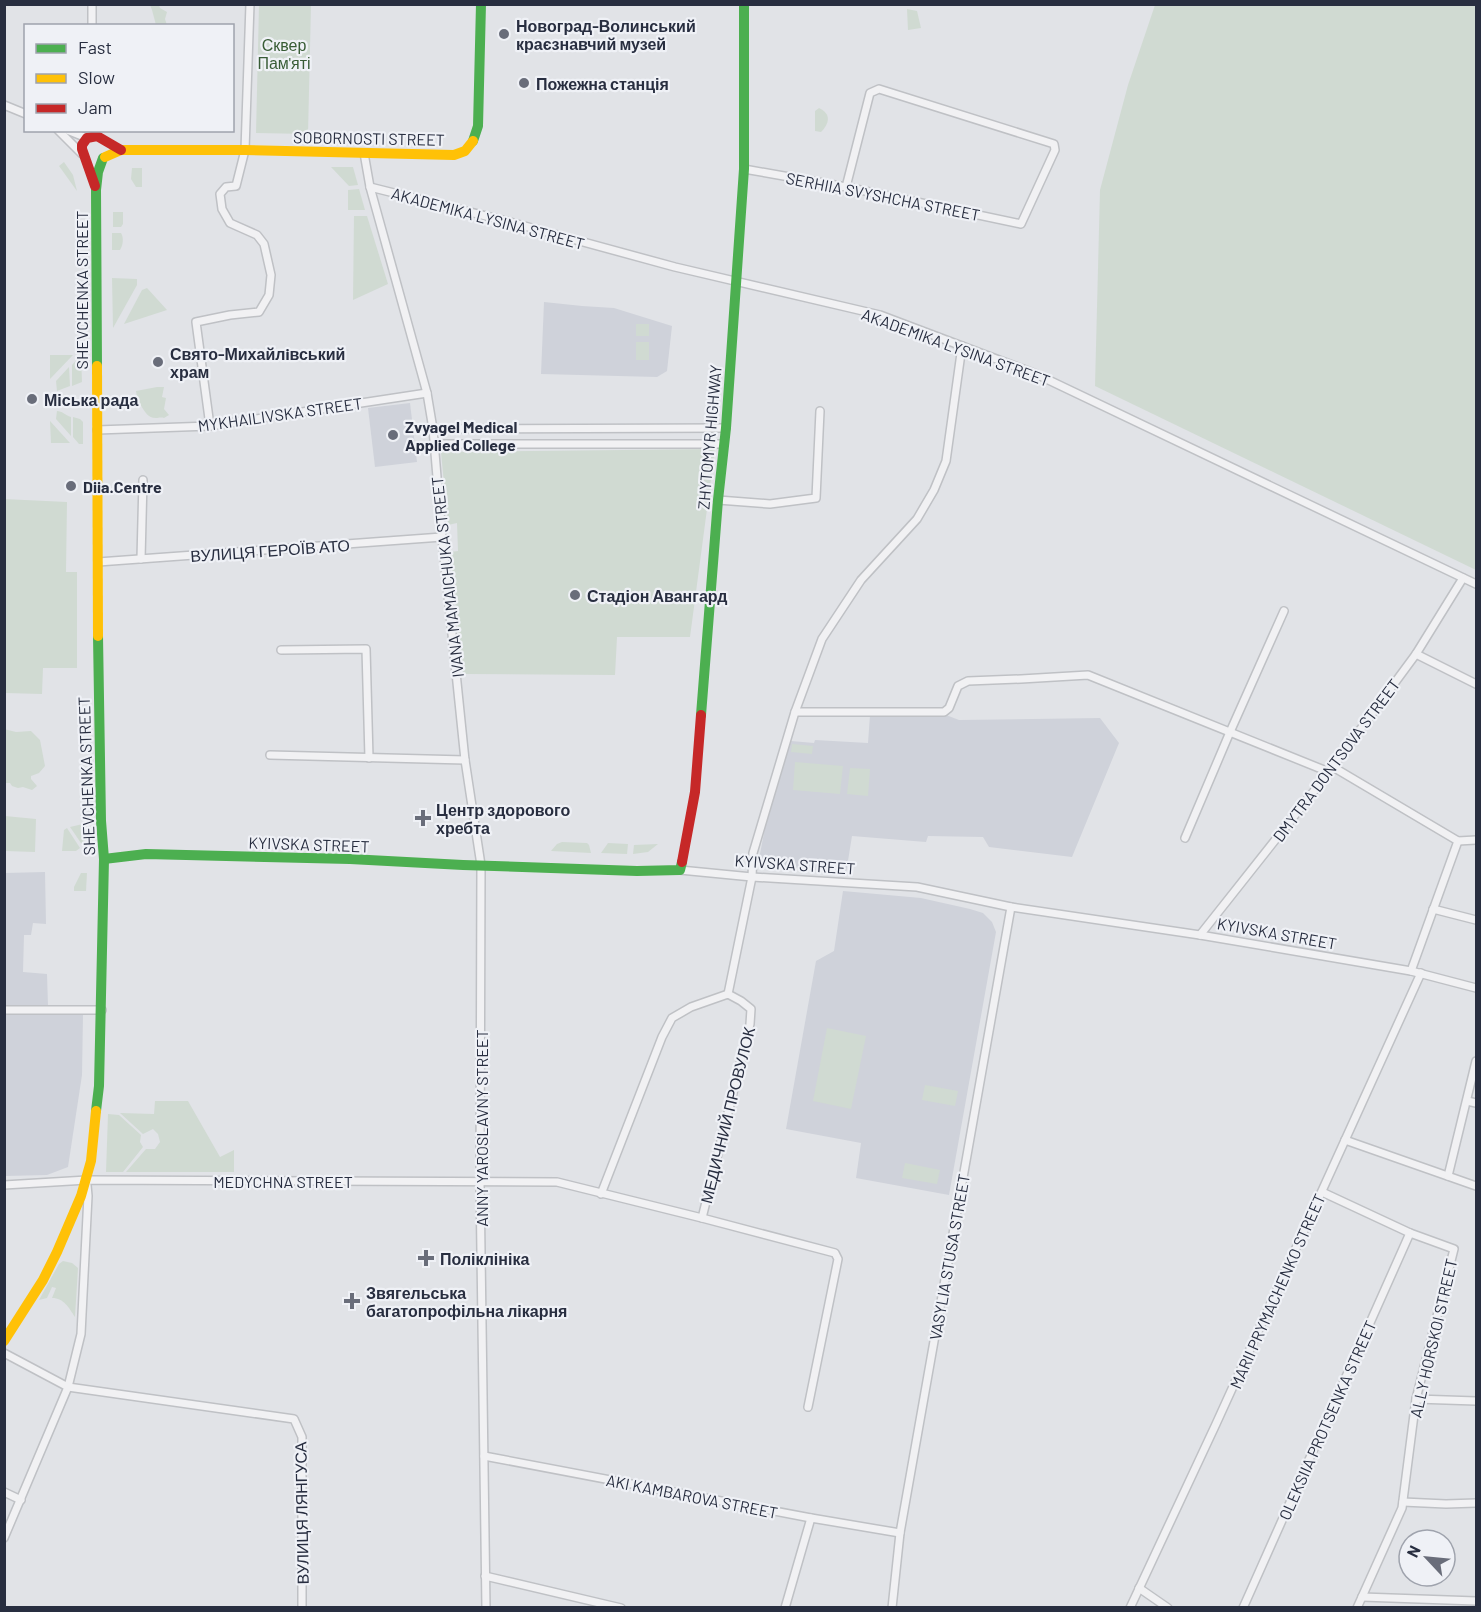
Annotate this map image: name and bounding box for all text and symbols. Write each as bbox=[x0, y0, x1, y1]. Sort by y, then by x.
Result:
place label: Новоград-Волинський краєзнавчий музей bbox=[516, 16, 696, 53]
legend bbox=[24, 24, 234, 132]
marker: Новоград-Волинський краєзнавчий музей bbox=[497, 27, 511, 41]
park label: Сквер Пам'яті bbox=[257, 35, 311, 72]
text: Fast bbox=[78, 36, 112, 58]
text: Slow bbox=[78, 66, 115, 88]
place label: Пожежна станція bbox=[536, 74, 669, 93]
marker: Пожежна станція bbox=[517, 76, 531, 90]
text: Jam bbox=[78, 96, 112, 118]
street label: SOBORNOSTI STREET bbox=[293, 127, 445, 149]
street label: SERHIIA SVYSHCHA STREET bbox=[784, 168, 982, 224]
street label: AKADEMIKA LYSINA STREET bbox=[389, 183, 587, 253]
street label: SHEVCHENKA STREET bbox=[72, 211, 91, 369]
street label: AKADEMIKA LYSINA STREET bbox=[859, 304, 1053, 390]
place label: Свято-Михайлiвський храм bbox=[170, 344, 345, 381]
marker: Свято-Михайлiвський храм bbox=[151, 355, 165, 369]
street label: ZHYTOMYR HIGHWAY bbox=[693, 364, 725, 510]
place label: Міська рада bbox=[44, 390, 138, 409]
marker: Міська рада bbox=[25, 392, 39, 406]
street label: MYKHAILIVSKA STREET bbox=[196, 393, 364, 435]
place label: Zvyagel Medical Applied College bbox=[405, 417, 517, 454]
marker: Zvyagel Medical Applied College bbox=[386, 428, 400, 442]
street label: IVANA MAMAICHUKA STREET bbox=[427, 476, 467, 678]
place label: Diia.Centre bbox=[83, 477, 162, 496]
marker: Diia.Centre bbox=[64, 479, 78, 493]
street label: ВУЛИЦЯ ГЕРОЇВ АТО bbox=[190, 535, 350, 565]
place label: Стадіон Авангард bbox=[587, 586, 727, 605]
marker: Стадіон Авангард bbox=[568, 588, 582, 602]
street label: DMYTRA DONTSOVA STREET bbox=[1269, 675, 1403, 845]
street label: SHEVCHENKA STREET bbox=[74, 696, 98, 856]
place label: Центр здорового хребта bbox=[436, 800, 571, 837]
marker: Центр здорового хребта bbox=[414, 809, 432, 827]
street label: KYIVSKA STREET bbox=[248, 832, 370, 856]
street label: KYIVSKA STREET bbox=[734, 850, 856, 878]
street label: KYIVSKA STREET bbox=[1216, 913, 1338, 953]
street label: МЕДИЧНИЙ ПРОВУЛОК bbox=[696, 1024, 758, 1205]
street label: ANNY YAROSLAVNY STREET bbox=[472, 1029, 491, 1227]
street label: MEDYCHNA STREET bbox=[213, 1172, 353, 1191]
street label: VASYLIA STUSA STREET bbox=[925, 1172, 973, 1342]
street label: MARII PRYMACHENKO STREET bbox=[1225, 1191, 1329, 1391]
marker: Поліклініка bbox=[417, 1249, 435, 1267]
place label: Поліклініка bbox=[440, 1249, 529, 1268]
street label: ALLY HORSKOI STREET bbox=[1405, 1257, 1461, 1419]
place label: Звягельська багатопрофільна лікарня bbox=[366, 1283, 567, 1320]
marker: Звягельська багатопрофільна лікарня bbox=[343, 1292, 361, 1310]
street label: OLEKSIIA PROTSENKA STREET bbox=[1274, 1317, 1380, 1523]
street label: ВУЛИЦЯ ЛЯНГУСА bbox=[290, 1441, 312, 1584]
street label: AKI KAMBAROVA STREET bbox=[605, 1470, 779, 1522]
north arrow bbox=[1397, 1528, 1457, 1588]
text: N bbox=[1402, 1542, 1424, 1560]

